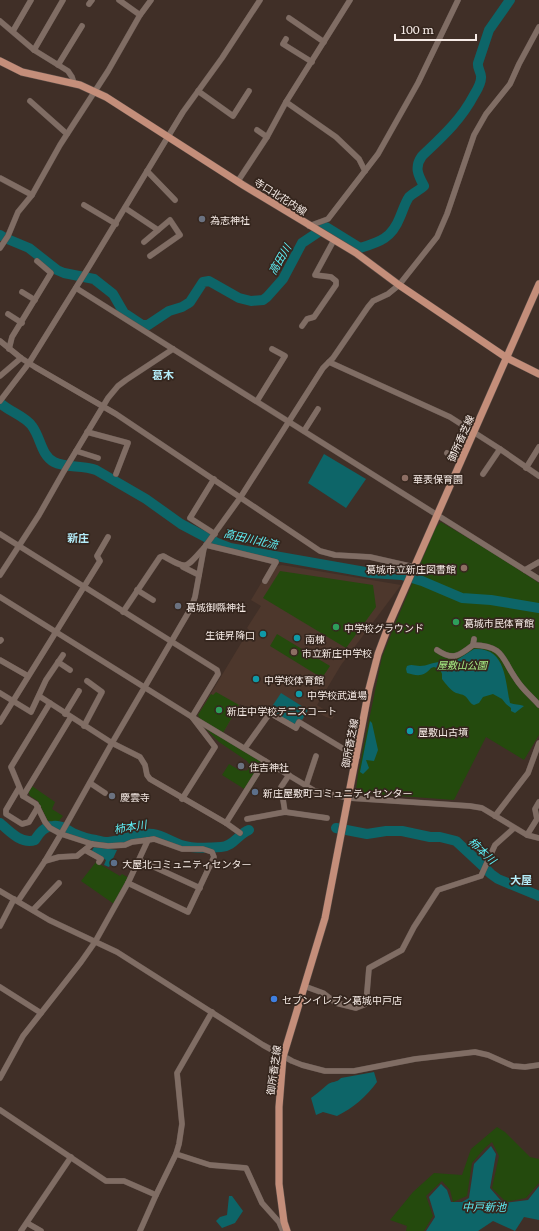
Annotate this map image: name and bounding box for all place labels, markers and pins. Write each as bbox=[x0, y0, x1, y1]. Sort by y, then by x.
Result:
place label: 為志神社 bbox=[210, 212, 250, 227]
marker: 為志神社 bbox=[197, 214, 207, 224]
place label: 華表保育園 bbox=[413, 471, 463, 486]
marker: 華表保育園 bbox=[400, 473, 410, 483]
place label: 葛城市立新庄図書館 bbox=[366, 561, 456, 576]
marker: 葛城市立新庄図書館 bbox=[459, 563, 469, 573]
place label: 葛城御縣神社 bbox=[186, 599, 246, 614]
marker: 葛城御縣神社 bbox=[173, 601, 183, 611]
place label: 葛城市民体育館 bbox=[464, 615, 534, 630]
marker: 葛城市民体育館 bbox=[451, 617, 461, 627]
place label: 中学校グラウンド bbox=[344, 620, 424, 635]
marker: 中学校グラウンド bbox=[331, 622, 341, 632]
place label: 生徒昇降口 bbox=[205, 627, 255, 642]
marker: 生徒昇降口 bbox=[258, 629, 268, 639]
place label: 南棟 bbox=[305, 631, 325, 646]
marker: 南棟 bbox=[292, 633, 302, 643]
place label: 市立新庄中学校 bbox=[302, 645, 372, 660]
marker: 市立新庄中学校 bbox=[289, 647, 299, 657]
place label: 中学校体育館 bbox=[264, 672, 324, 687]
marker: 中学校体育館 bbox=[251, 674, 261, 684]
place label: 中学校武道場 bbox=[307, 687, 367, 702]
marker: 中学校武道場 bbox=[294, 689, 304, 699]
place label: 新庄中学校テニスコート bbox=[227, 703, 337, 718]
marker: 新庄中学校テニスコート bbox=[214, 705, 224, 715]
place label: 屋敷山古墳 bbox=[418, 724, 468, 739]
marker: 屋敷山古墳 bbox=[405, 726, 415, 736]
place label: 住吉神社 bbox=[249, 759, 289, 774]
marker: 住吉神社 bbox=[236, 761, 246, 771]
place label: 新庄屋敷町コミュニティセンター bbox=[263, 785, 412, 800]
marker: 新庄屋敷町コミュニティセンター bbox=[250, 787, 260, 797]
place label: 慶雲寺 bbox=[120, 789, 150, 804]
marker: 慶雲寺 bbox=[107, 791, 117, 801]
place label: 大屋北コミュニティセンター bbox=[122, 856, 251, 871]
marker: 大屋北コミュニティセンター bbox=[109, 858, 119, 868]
place label: セブンイレブン葛城中戸店 bbox=[282, 992, 402, 1007]
marker: セブンイレブン葛城中戸店 bbox=[269, 994, 279, 1004]

